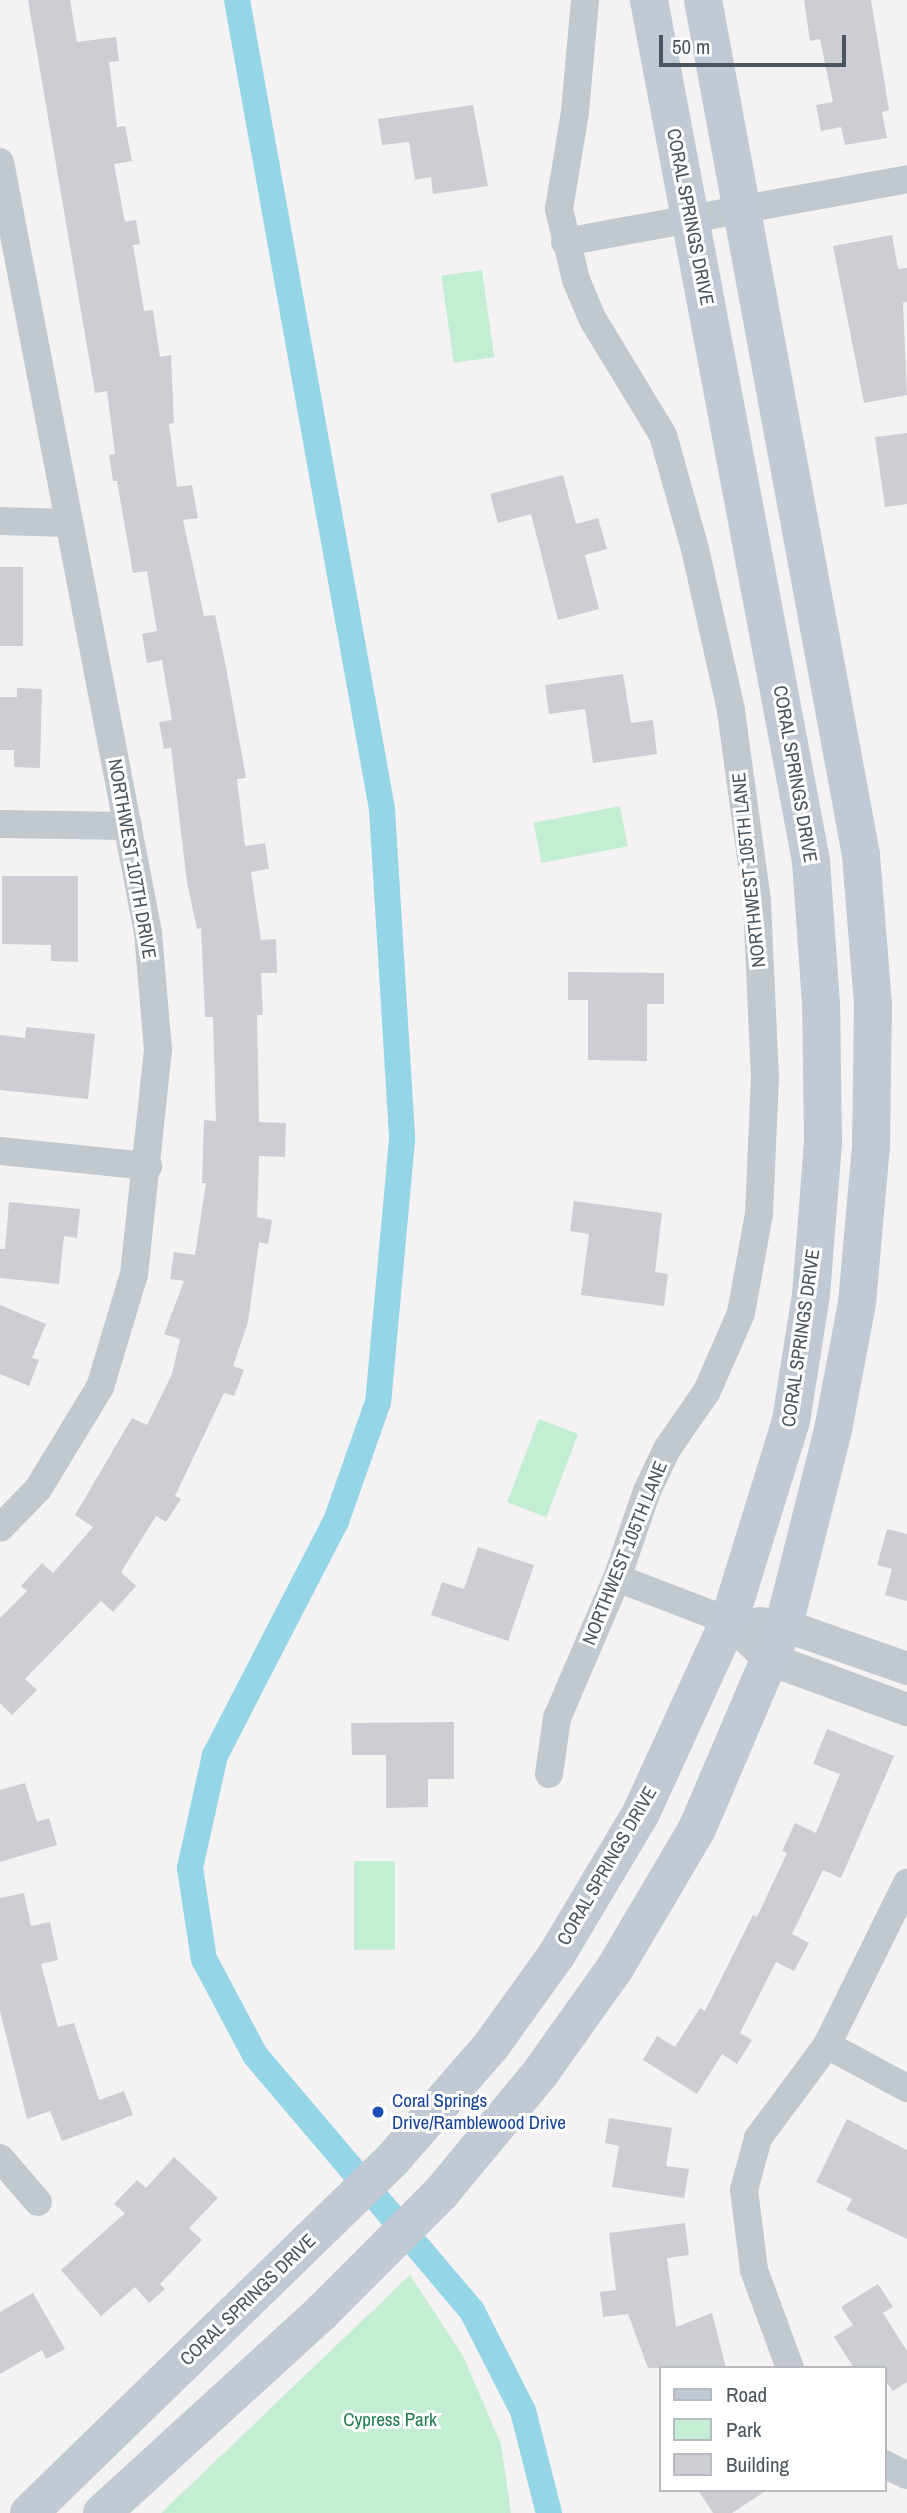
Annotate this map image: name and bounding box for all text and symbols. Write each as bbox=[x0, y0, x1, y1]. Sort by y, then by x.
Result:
scale bar bbox=[662, 21, 849, 65]
text: 50 m bbox=[672, 32, 710, 61]
street label: CORAL SPRINGS DRIVE bbox=[662, 126, 718, 308]
street label: CORAL SPRINGS DRIVE bbox=[768, 683, 822, 865]
street label: NORTHWEST 107TH DRIVE bbox=[103, 757, 161, 961]
street label: NORTHWEST 105TH LANE bbox=[727, 771, 771, 969]
street label: CORAL SPRINGS DRIVE bbox=[777, 1247, 825, 1429]
street label: NORTHWEST 105TH LANE bbox=[578, 1458, 672, 1648]
street label: CORAL SPRINGS DRIVE bbox=[552, 1782, 662, 1950]
place label: Coral Springs Drive/Ramblewood Drive bbox=[392, 2090, 566, 2134]
marker: Coral Springs Drive/Ramblewood Drive bbox=[370, 2104, 386, 2120]
street label: CORAL SPRINGS DRIVE bbox=[175, 2229, 321, 2371]
legend bbox=[659, 2366, 886, 2492]
text: Road bbox=[726, 2380, 767, 2409]
park label: Cypress Park bbox=[343, 2409, 437, 2431]
text: Park bbox=[726, 2415, 761, 2444]
text: Building bbox=[726, 2450, 789, 2479]

